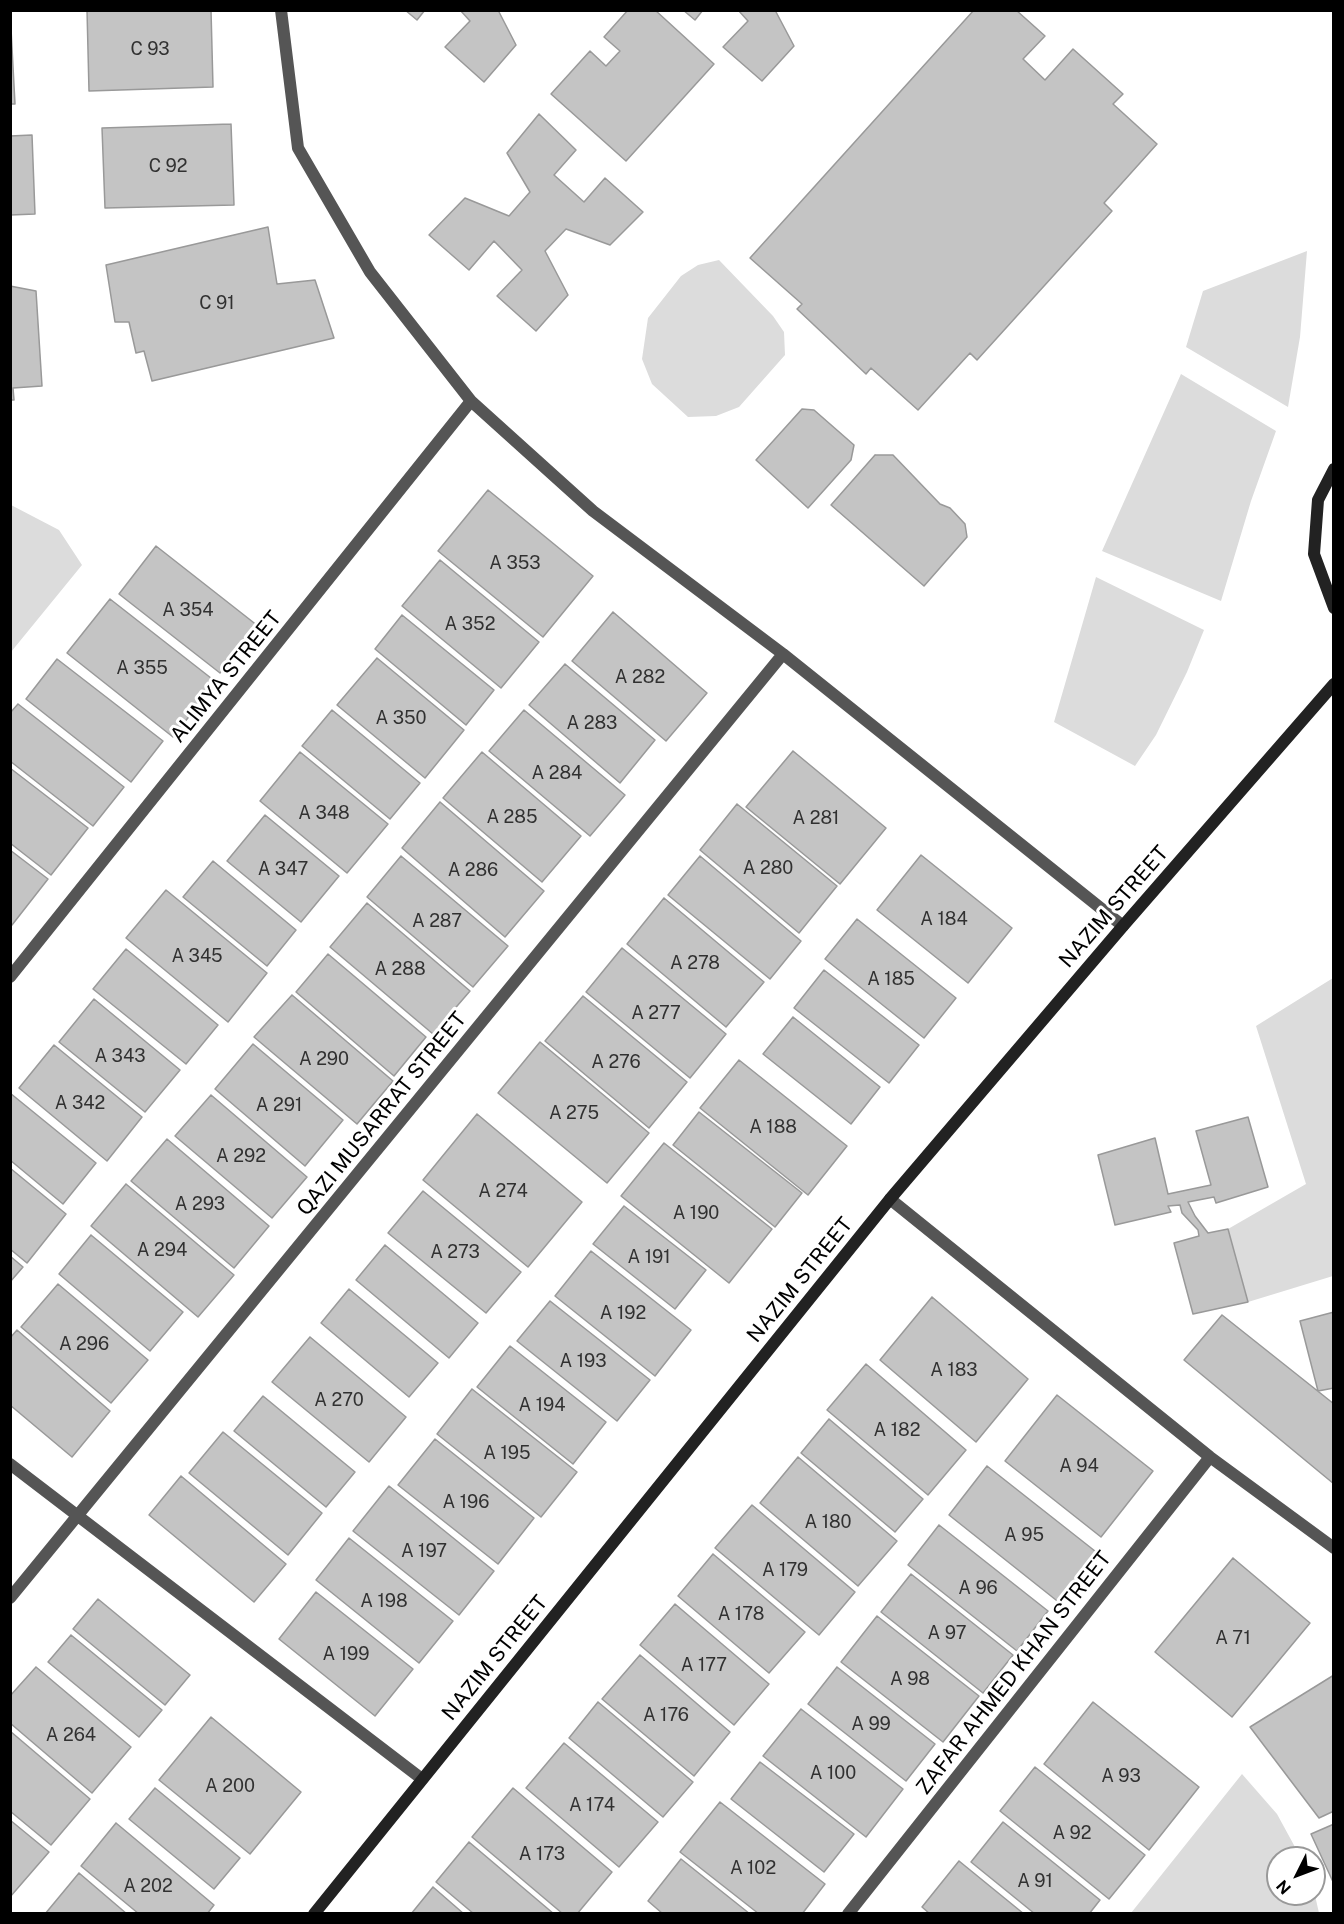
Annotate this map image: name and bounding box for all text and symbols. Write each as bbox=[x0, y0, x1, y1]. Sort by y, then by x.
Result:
house number: C 93 bbox=[130, 38, 170, 60]
house number: C 92 bbox=[149, 155, 187, 177]
house number: C 91 bbox=[199, 292, 235, 314]
house number: A 353 bbox=[489, 552, 541, 574]
house number: A 354 bbox=[162, 599, 214, 621]
street label: ALIMYA STREET bbox=[165, 606, 287, 748]
house number: A 352 bbox=[445, 613, 495, 635]
house number: A 355 bbox=[116, 657, 168, 679]
house number: A 282 bbox=[615, 666, 665, 688]
house number: A 350 bbox=[375, 707, 427, 729]
house number: A 283 bbox=[567, 712, 617, 734]
house number: A 284 bbox=[532, 762, 582, 784]
house number: A 348 bbox=[298, 802, 350, 824]
house number: A 285 bbox=[486, 806, 538, 828]
house number: A 281 bbox=[793, 807, 839, 829]
street label: NAZIM STREET bbox=[1054, 841, 1174, 973]
house number: A 280 bbox=[743, 857, 793, 879]
house number: A 347 bbox=[258, 858, 308, 880]
house number: A 286 bbox=[448, 859, 498, 881]
house number: A 184 bbox=[920, 908, 968, 930]
house number: A 287 bbox=[412, 910, 462, 932]
house number: A 345 bbox=[171, 945, 223, 967]
house number: A 278 bbox=[670, 952, 720, 974]
house number: A 288 bbox=[374, 958, 426, 980]
house number: A 185 bbox=[867, 968, 915, 990]
house number: A 277 bbox=[631, 1002, 681, 1024]
street label: QAZI MUSARRAT STREET bbox=[292, 1007, 472, 1221]
house number: A 343 bbox=[94, 1045, 146, 1067]
house number: A 290 bbox=[299, 1048, 349, 1070]
house number: A 276 bbox=[591, 1051, 641, 1073]
house number: A 342 bbox=[55, 1092, 105, 1114]
house number: A 291 bbox=[256, 1094, 302, 1116]
house number: A 275 bbox=[549, 1102, 599, 1124]
house number: A 188 bbox=[749, 1116, 797, 1138]
house number: A 292 bbox=[216, 1145, 266, 1167]
house number: A 274 bbox=[478, 1180, 528, 1202]
house number: A 293 bbox=[175, 1193, 225, 1215]
house number: A 190 bbox=[673, 1202, 719, 1224]
street label: NAZIM STREET bbox=[742, 1212, 858, 1348]
house number: A 294 bbox=[137, 1239, 187, 1261]
house number: A 273 bbox=[430, 1241, 480, 1263]
house number: A 191 bbox=[627, 1246, 671, 1268]
house number: A 192 bbox=[600, 1302, 646, 1324]
house number: A 296 bbox=[59, 1333, 109, 1355]
house number: A 193 bbox=[560, 1350, 606, 1372]
house number: A 183 bbox=[930, 1359, 978, 1381]
house number: A 270 bbox=[314, 1389, 364, 1411]
house number: A 194 bbox=[518, 1394, 566, 1416]
house number: A 182 bbox=[874, 1419, 920, 1441]
house number: A 195 bbox=[483, 1442, 531, 1464]
house number: A 94 bbox=[1059, 1455, 1099, 1477]
house number: A 196 bbox=[443, 1491, 489, 1513]
house number: A 180 bbox=[804, 1511, 852, 1533]
house number: A 95 bbox=[1004, 1524, 1044, 1546]
house number: A 197 bbox=[401, 1540, 447, 1562]
street label: ZAFAR AHMED KHAN STREET bbox=[911, 1546, 1117, 1800]
house number: A 179 bbox=[762, 1559, 808, 1581]
house number: A 96 bbox=[958, 1577, 998, 1599]
house number: A 198 bbox=[360, 1590, 408, 1612]
street label: NAZIM STREET bbox=[437, 1590, 553, 1726]
house number: A 178 bbox=[718, 1603, 764, 1625]
house number: A 97 bbox=[928, 1622, 966, 1644]
house number: A 71 bbox=[1215, 1627, 1251, 1649]
house number: A 199 bbox=[323, 1643, 369, 1665]
house number: A 177 bbox=[681, 1654, 727, 1676]
house number: A 98 bbox=[890, 1668, 930, 1690]
house number: A 176 bbox=[643, 1704, 689, 1726]
house number: A 99 bbox=[851, 1713, 891, 1735]
house number: A 264 bbox=[46, 1724, 96, 1746]
house number: A 100 bbox=[810, 1762, 856, 1784]
house number: A 93 bbox=[1101, 1765, 1141, 1787]
house number: A 200 bbox=[205, 1775, 255, 1797]
house number: A 174 bbox=[569, 1794, 615, 1816]
house number: A 92 bbox=[1052, 1822, 1092, 1844]
house number: A 173 bbox=[519, 1843, 565, 1865]
north arrow bbox=[1266, 1846, 1326, 1906]
house number: A 102 bbox=[730, 1857, 776, 1879]
house number: A 91 bbox=[1017, 1870, 1053, 1892]
house number: A 202 bbox=[123, 1875, 173, 1897]
text: N bbox=[1272, 1876, 1295, 1898]

